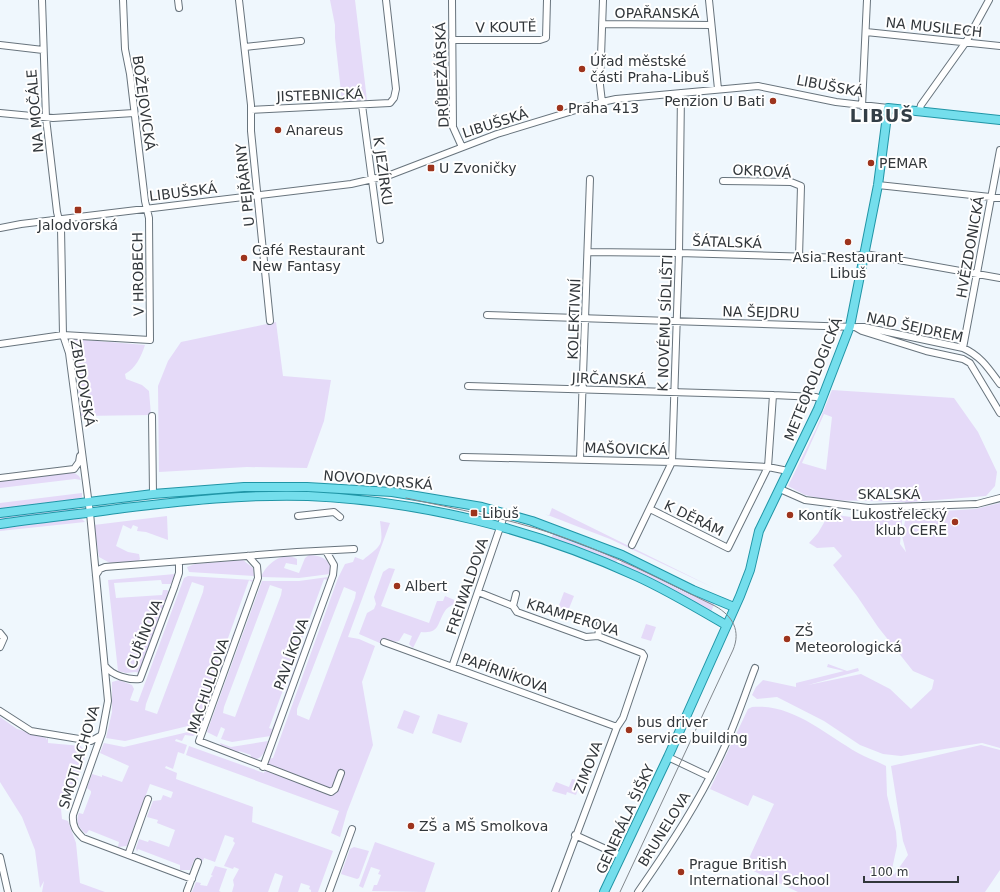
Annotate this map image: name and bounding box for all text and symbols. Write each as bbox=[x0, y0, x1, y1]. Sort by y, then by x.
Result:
street label: OPAŘANSKÁ bbox=[615, 5, 700, 21]
street label: NA MUSILECH bbox=[885, 14, 983, 40]
street label: V KOUTĚ bbox=[475, 18, 537, 36]
street label: DRŮBEŽÁŘSKÁ bbox=[431, 22, 452, 128]
place label: Úřad městské části Praha-Libuš bbox=[590, 52, 709, 85]
street label: BOŽEJOVICKÁ bbox=[129, 54, 160, 152]
marker: Úřad městské části Praha-Libuš bbox=[577, 64, 587, 74]
street label: NA MOČÁLE bbox=[22, 69, 47, 153]
street label: LIBUŠSKÁ bbox=[795, 71, 866, 100]
street label: JISTEBNICKÁ bbox=[275, 85, 364, 105]
place label: Penzion U Bati bbox=[664, 93, 765, 109]
marker: Penzion U Bati bbox=[768, 96, 778, 106]
place label: Praha 413 bbox=[568, 100, 639, 116]
marker: Praha 413 bbox=[555, 103, 565, 113]
street label: LIBUŠSKÁ bbox=[460, 104, 530, 141]
district label: LIBUŠ bbox=[850, 105, 914, 126]
place label: Anareus bbox=[286, 122, 343, 138]
marker: Anareus bbox=[273, 125, 283, 135]
street label: K JEZÍRKU bbox=[370, 136, 396, 206]
street label: U PEJŘÁRNY bbox=[233, 142, 257, 227]
place label: PEMAR bbox=[879, 155, 928, 171]
marker: PEMAR bbox=[866, 158, 876, 168]
place label: U Zvoničky bbox=[439, 160, 517, 176]
street label: OKROVÁ bbox=[732, 161, 792, 181]
marker: U Zvoničky bbox=[426, 163, 436, 173]
street label: LIBUŠSKÁ bbox=[148, 179, 218, 204]
street label: HVĚZDONICKÁ bbox=[953, 194, 987, 299]
marker: Jalodvorská bbox=[73, 205, 83, 215]
place label: Jalodvorská bbox=[37, 217, 118, 233]
street label: V HROBECH bbox=[129, 232, 147, 316]
street label: ŠÁTALSKÁ bbox=[692, 232, 763, 251]
marker: Asia Restaurant Libuš bbox=[843, 237, 853, 247]
place label: Café Restaurant New Fantasy bbox=[252, 242, 366, 274]
place label: Asia Restaurant Libuš bbox=[793, 249, 904, 281]
marker: Café Restaurant New Fantasy bbox=[239, 253, 249, 263]
street label: K NOVÉMU SÍDLIŠTI bbox=[654, 254, 675, 392]
street label: KOLEKTIVNÍ bbox=[565, 278, 583, 360]
street label: NA ŠEJDRU bbox=[722, 302, 800, 321]
street label: NAD ŠEJDREM bbox=[865, 308, 965, 345]
street label: METEOROLOGICKÁ bbox=[781, 315, 845, 443]
street label: ZBUDOVSKÁ bbox=[67, 338, 99, 428]
street label: JIRČANSKÁ bbox=[570, 369, 647, 388]
street label: MAŠOVICKÁ bbox=[584, 439, 668, 458]
street label: NOVODVORSKÁ bbox=[323, 467, 434, 493]
street label: SKALSKÁ bbox=[858, 486, 921, 502]
street label: K DĚRÁM bbox=[662, 497, 726, 539]
place label: Libuš bbox=[482, 505, 519, 521]
place label: Lukostřelecký klub CERE bbox=[851, 506, 947, 538]
place label: Kontík bbox=[798, 507, 842, 523]
marker: Libuš bbox=[469, 508, 479, 518]
marker: Kontík bbox=[785, 510, 795, 520]
marker: Lukostřelecký klub CERE bbox=[950, 517, 960, 527]
street label: FREIWALDOVA bbox=[443, 535, 491, 636]
place label: Albert bbox=[405, 578, 448, 594]
marker: Albert bbox=[392, 581, 402, 591]
street label: KRAMPEROVA bbox=[525, 595, 622, 639]
street label: CUŘÍNOVA bbox=[123, 597, 165, 671]
street label: PAVLÍKOVA bbox=[271, 616, 312, 692]
place label: ZŠ Meteorologická bbox=[795, 622, 902, 655]
marker: ZŠ Meteorologická bbox=[782, 634, 792, 644]
street label: MACHULDOVA bbox=[184, 636, 232, 736]
street label: PAPÍRNÍKOVA bbox=[459, 650, 551, 696]
street label: SMOTLACHOVA bbox=[56, 703, 102, 811]
place label: bus driver service building bbox=[637, 714, 748, 746]
marker: bus driver service building bbox=[624, 725, 634, 735]
street label: ZIMOVA bbox=[571, 738, 605, 795]
street label: GENERÁLA ŠIŠKY bbox=[592, 761, 658, 876]
street label: BRUNELOVA bbox=[635, 788, 694, 869]
place label: ZŠ a MŠ Smolkova bbox=[419, 817, 548, 834]
marker: ZŠ a MŠ Smolkova bbox=[406, 821, 416, 831]
place label: Prague British International School bbox=[689, 856, 829, 888]
scale bar bbox=[864, 858, 958, 884]
text: 100 m bbox=[870, 865, 908, 879]
marker: Prague British International School bbox=[676, 867, 686, 877]

